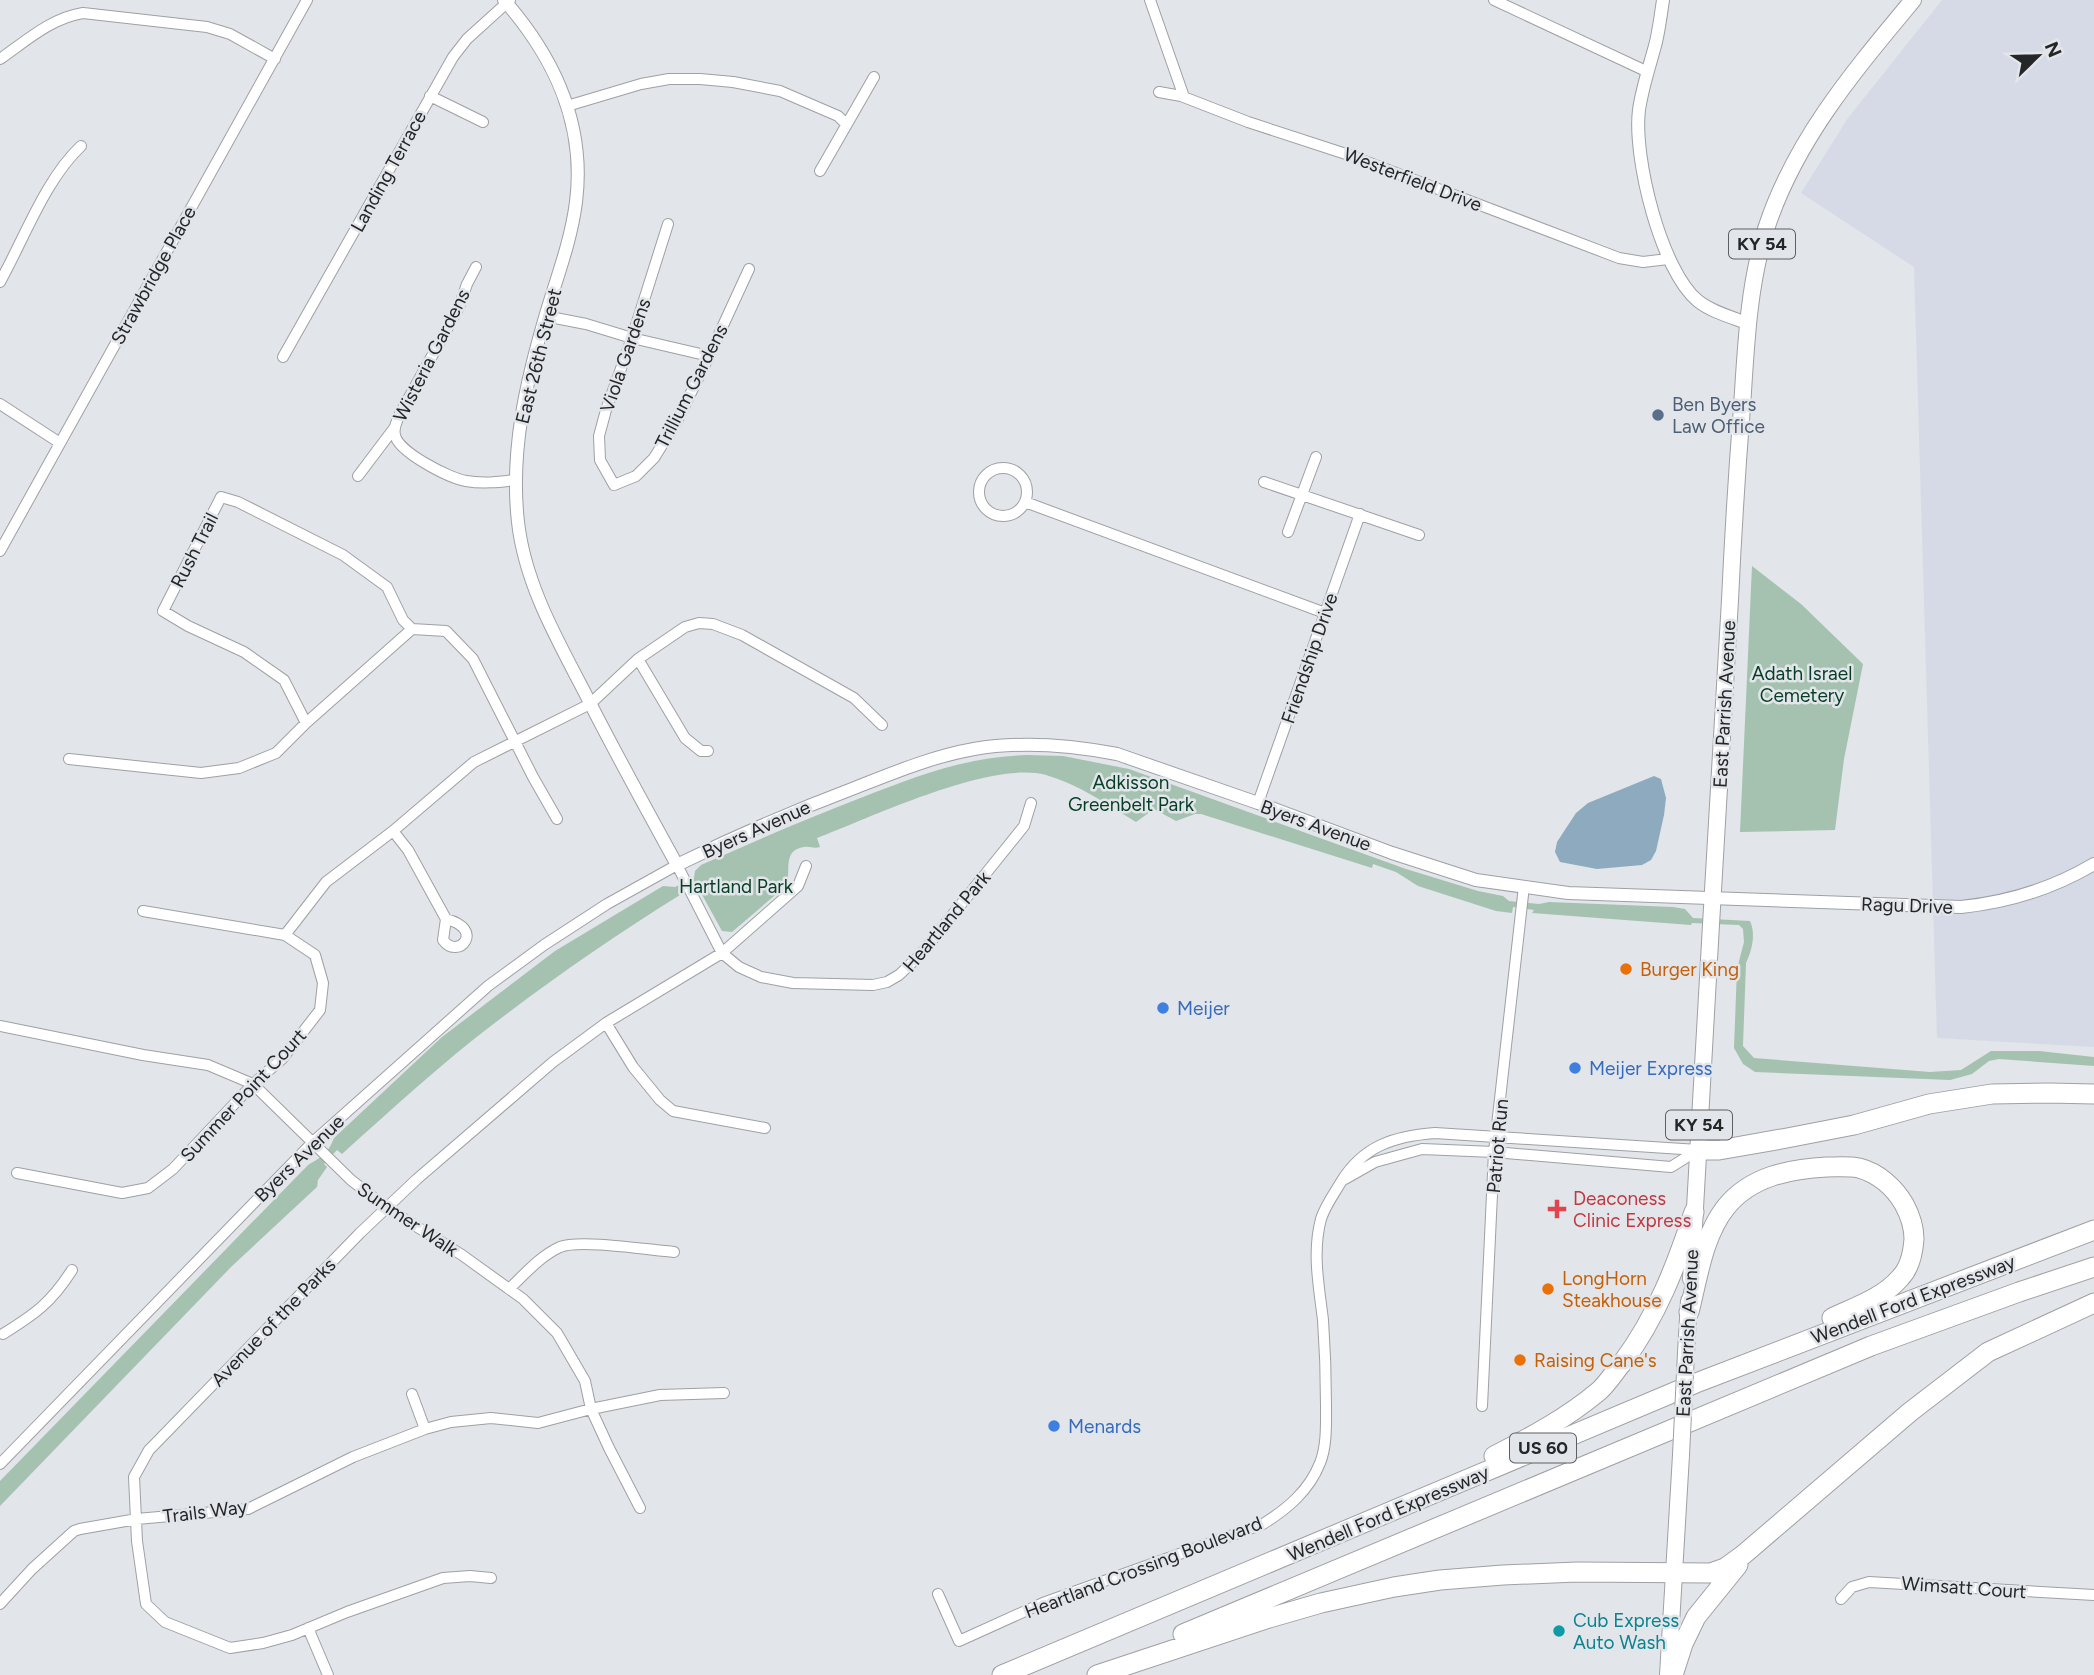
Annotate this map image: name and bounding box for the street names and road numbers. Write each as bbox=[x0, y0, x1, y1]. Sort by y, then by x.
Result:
street label: Landing Terrace bbox=[346, 107, 431, 236]
street label: Westerfield Drive bbox=[1340, 143, 1485, 216]
street label: Strawbridge Place bbox=[106, 202, 201, 348]
road number: KY 54 bbox=[1729, 230, 1795, 258]
street label: Wisteria Gardens bbox=[388, 285, 475, 425]
street label: East 26th Street bbox=[511, 286, 566, 426]
street label: Viola Gardens bbox=[595, 295, 656, 415]
street label: Trillium Gardens bbox=[650, 320, 733, 452]
street label: Rush Trail bbox=[166, 509, 223, 592]
street label: Friendship Drive bbox=[1276, 590, 1343, 727]
street label: East Parrish Avenue bbox=[1709, 620, 1740, 788]
street label: Byers Avenue bbox=[699, 795, 814, 864]
street label: Byers Avenue bbox=[1257, 795, 1374, 856]
street label: Heartland Park bbox=[898, 866, 996, 976]
street label: Ragu Drive bbox=[1861, 892, 1953, 919]
street label: Summer Point Court bbox=[176, 1024, 311, 1167]
street label: Patriot Run bbox=[1482, 1098, 1513, 1194]
street label: Byers Avenue bbox=[250, 1110, 349, 1207]
road number: KY 54 bbox=[1666, 1110, 1732, 1140]
street label: Summer Walk bbox=[353, 1177, 463, 1262]
street label: East Parrish Avenue bbox=[1672, 1249, 1703, 1417]
street label: Wendell Ford Expressway bbox=[1808, 1250, 2018, 1349]
street label: Avenue of the Parks bbox=[206, 1253, 341, 1391]
road number: US 60 bbox=[1510, 1434, 1576, 1462]
street label: Wendell Ford Expressway bbox=[1284, 1461, 1492, 1566]
street label: Trails Way bbox=[162, 1495, 249, 1528]
street label: Heartland Crossing Boulevard bbox=[1021, 1512, 1265, 1623]
street label: Wimsatt Court bbox=[1901, 1572, 2027, 1603]

